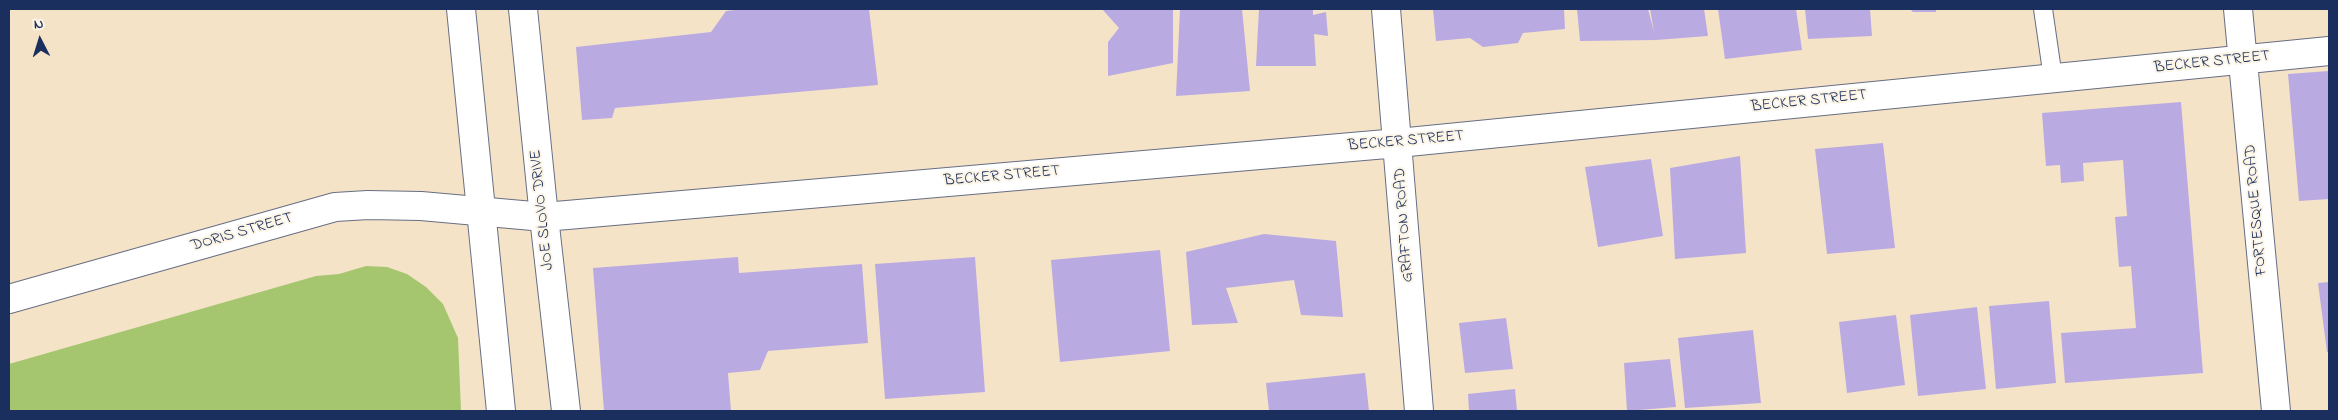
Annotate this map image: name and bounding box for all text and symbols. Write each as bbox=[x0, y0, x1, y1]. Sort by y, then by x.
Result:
text: N bbox=[33, 14, 44, 35]
north arrow bbox=[15, 15, 65, 65]
street label: BECKER STREET bbox=[2153, 47, 2271, 79]
street label: BECKER STREET bbox=[1750, 86, 1868, 118]
street label: BECKER STREET bbox=[1347, 127, 1465, 157]
street label: FORTESQUE ROAD bbox=[2242, 143, 2272, 277]
street label: JOE SLOVO DRIVE bbox=[527, 149, 559, 271]
street label: BECKER STREET bbox=[943, 162, 1061, 192]
street label: GRAFTON ROAD bbox=[1391, 167, 1419, 283]
street label: DORIS STREET bbox=[189, 209, 295, 257]

